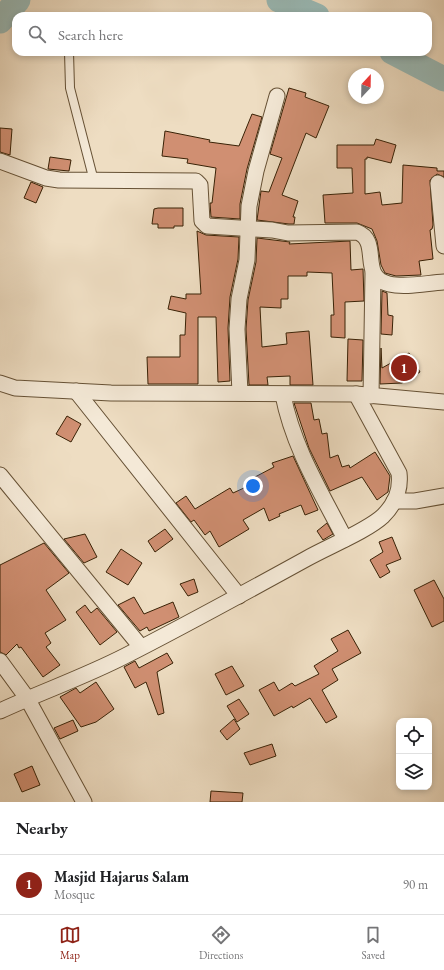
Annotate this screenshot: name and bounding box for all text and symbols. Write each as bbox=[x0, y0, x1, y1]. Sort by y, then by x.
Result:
search box bbox=[12, 12, 432, 56]
icon: search bbox=[26, 23, 48, 45]
text: Search here bbox=[58, 25, 123, 44]
north arrow bbox=[348, 68, 384, 104]
pin: 1 bbox=[391, 353, 417, 383]
your location bbox=[243, 476, 263, 496]
map controls bbox=[396, 718, 432, 790]
button: locate bbox=[396, 718, 432, 754]
button: layers bbox=[396, 754, 432, 790]
text: Nearby bbox=[16, 817, 68, 839]
text: Masjid Hajarus Salam bbox=[54, 867, 189, 886]
text: 1 bbox=[26, 876, 32, 893]
text: 90 m bbox=[403, 876, 428, 893]
text: Mosque bbox=[54, 886, 95, 903]
tab: Map bbox=[59, 924, 81, 962]
tab: Directions bbox=[199, 924, 243, 962]
tab: Saved bbox=[361, 924, 385, 962]

